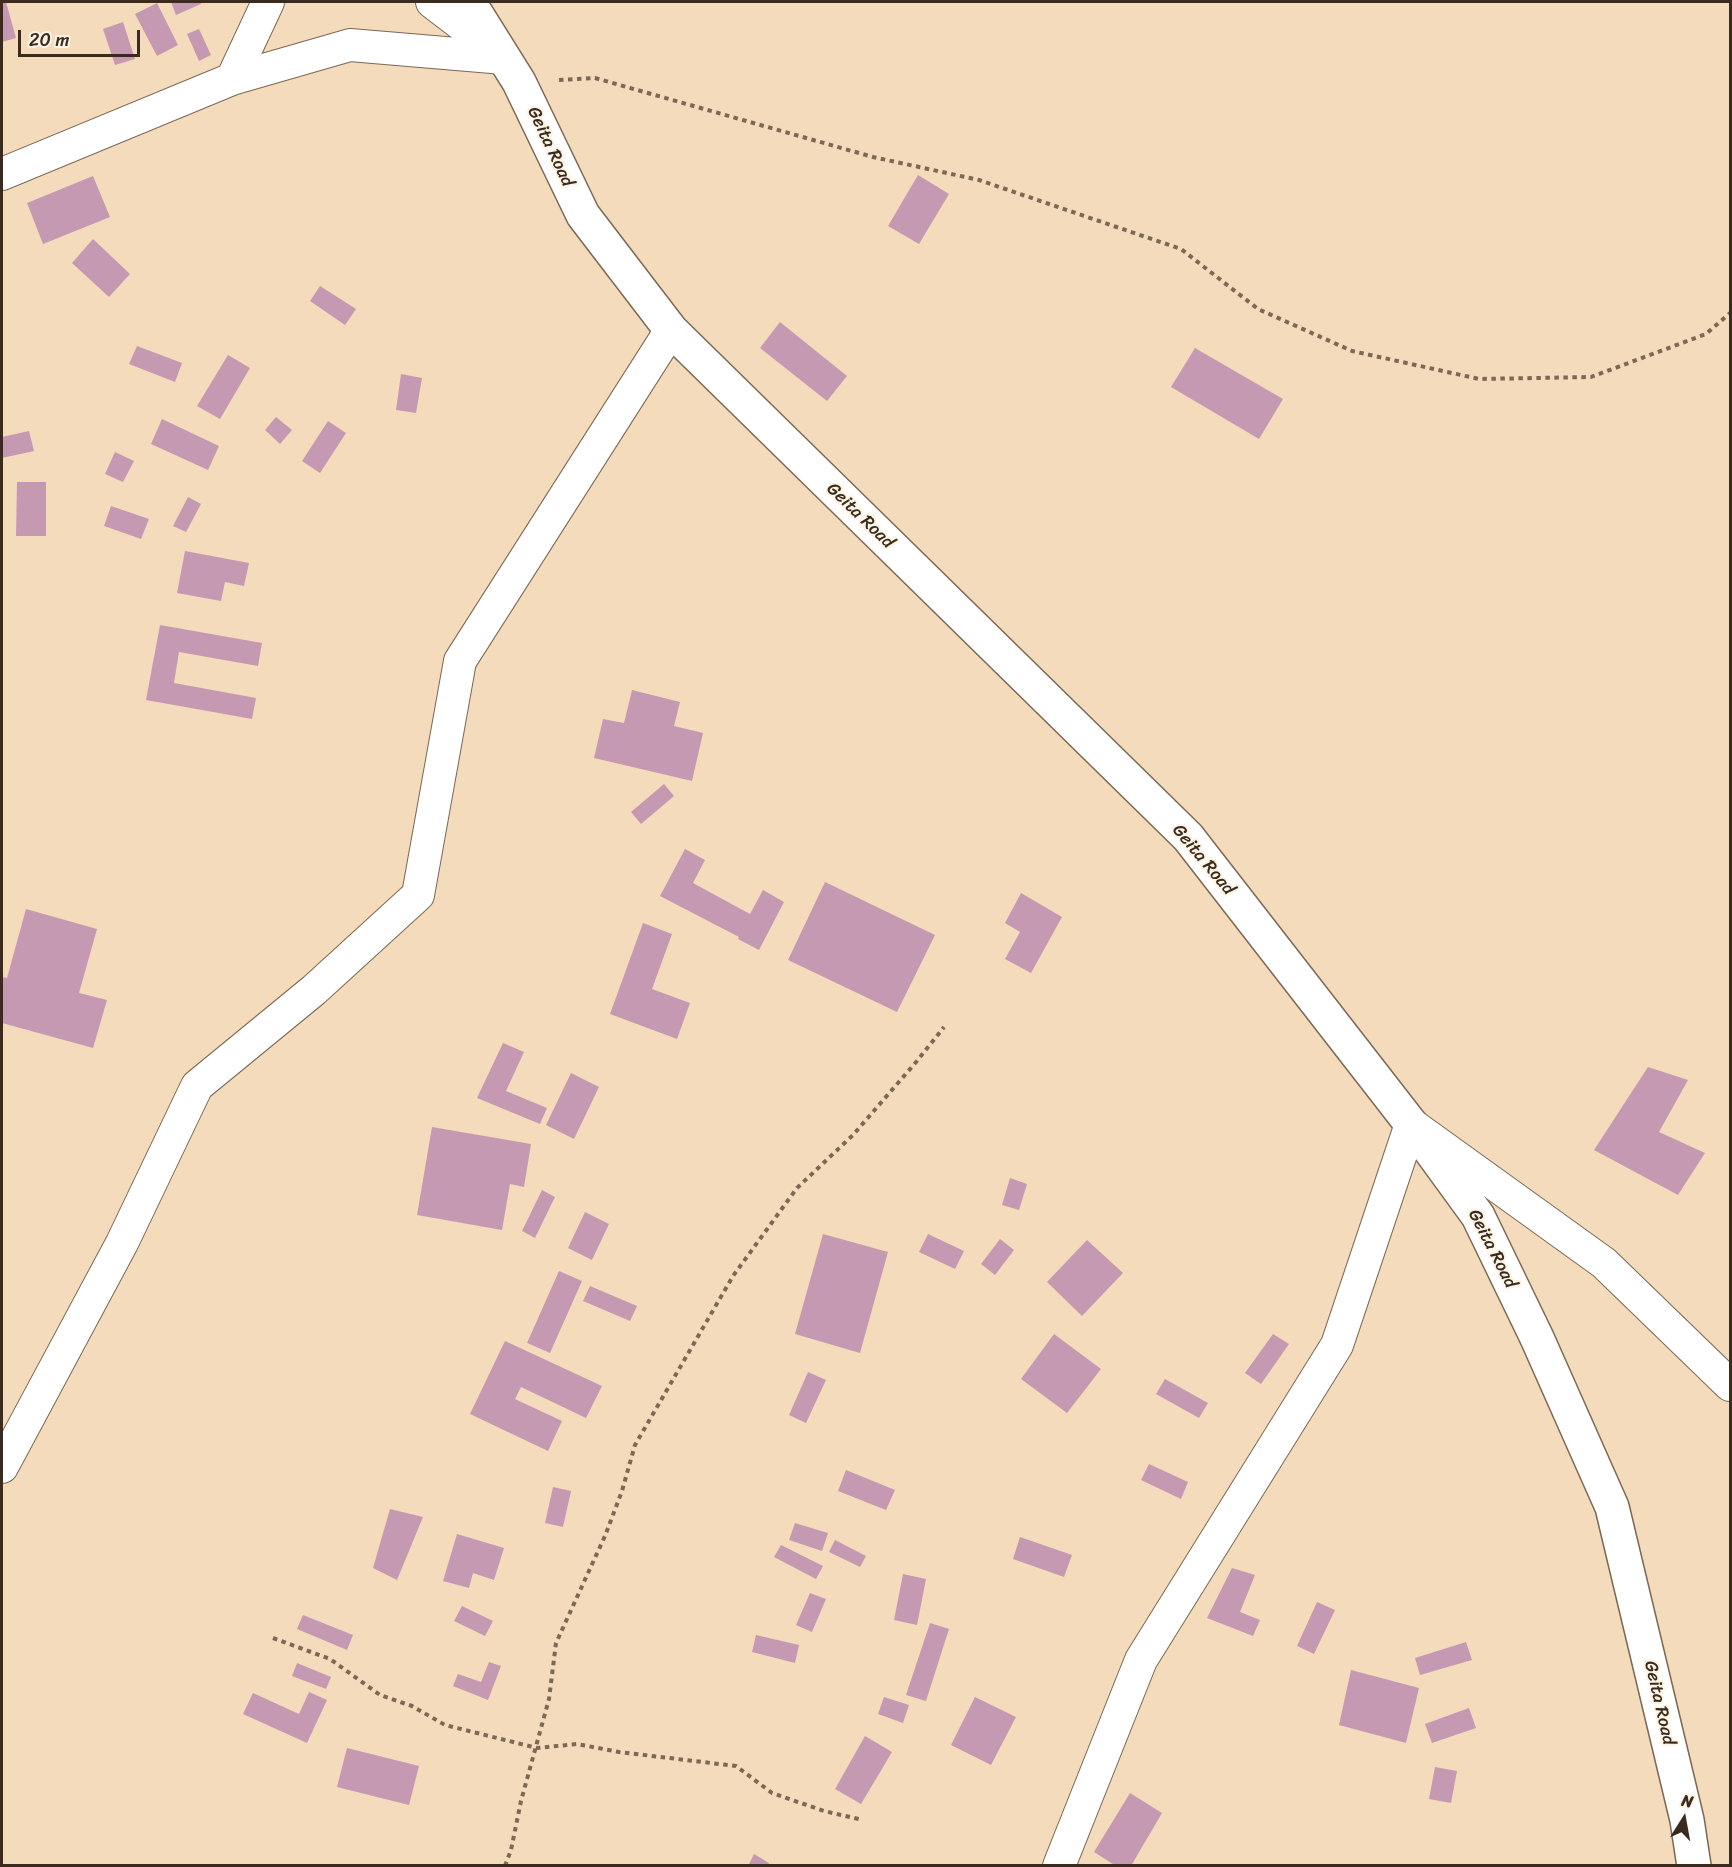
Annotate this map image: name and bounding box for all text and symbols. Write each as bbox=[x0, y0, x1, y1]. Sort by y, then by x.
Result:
scale bar bbox=[21, 18, 142, 56]
text: 20 m bbox=[29, 24, 69, 56]
street label: Geita Road bbox=[522, 104, 578, 190]
street label: Geita Road bbox=[822, 478, 898, 554]
street label: Geita Road bbox=[1167, 820, 1239, 900]
street label: Geita Road bbox=[1463, 1206, 1521, 1292]
street label: Geita Road bbox=[1639, 1659, 1679, 1747]
text: N bbox=[1679, 1786, 1696, 1816]
north arrow bbox=[1654, 1789, 1714, 1849]

